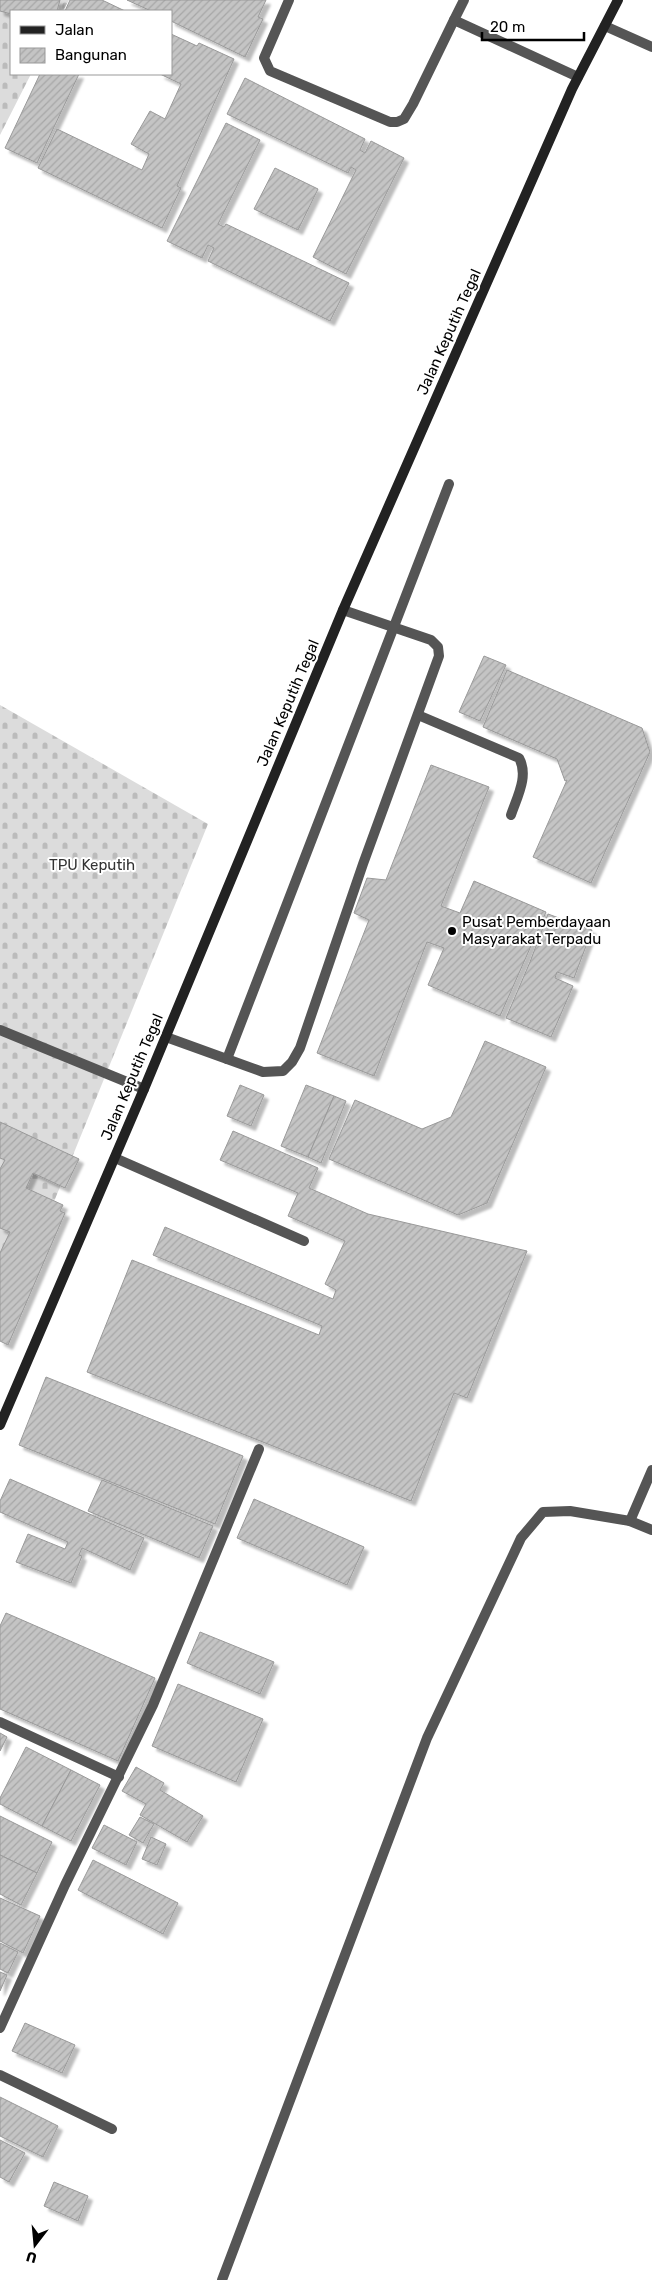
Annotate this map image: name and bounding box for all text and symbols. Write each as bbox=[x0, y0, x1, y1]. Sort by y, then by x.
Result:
legend bbox=[10, 10, 172, 75]
scale bar bbox=[482, 10, 584, 42]
text: 20 m bbox=[490, 18, 525, 36]
text: Jalan bbox=[55, 21, 94, 39]
text: Bangunan bbox=[55, 46, 127, 64]
street label: Jalan Keputih Tegal bbox=[413, 266, 485, 398]
street label: Jalan Keputih Tegal bbox=[253, 637, 323, 769]
park label: TPU Keputih bbox=[49, 856, 135, 874]
place label: Pusat Pemberdayaan Masyarakat Terpadu bbox=[462, 913, 611, 948]
marker: Pusat Pemberdayaan Masyarakat Terpadu bbox=[446, 925, 458, 937]
street label: Jalan Keputih Tegal bbox=[97, 1011, 167, 1143]
north arrow bbox=[10, 2220, 60, 2270]
text: U bbox=[24, 2247, 39, 2267]

